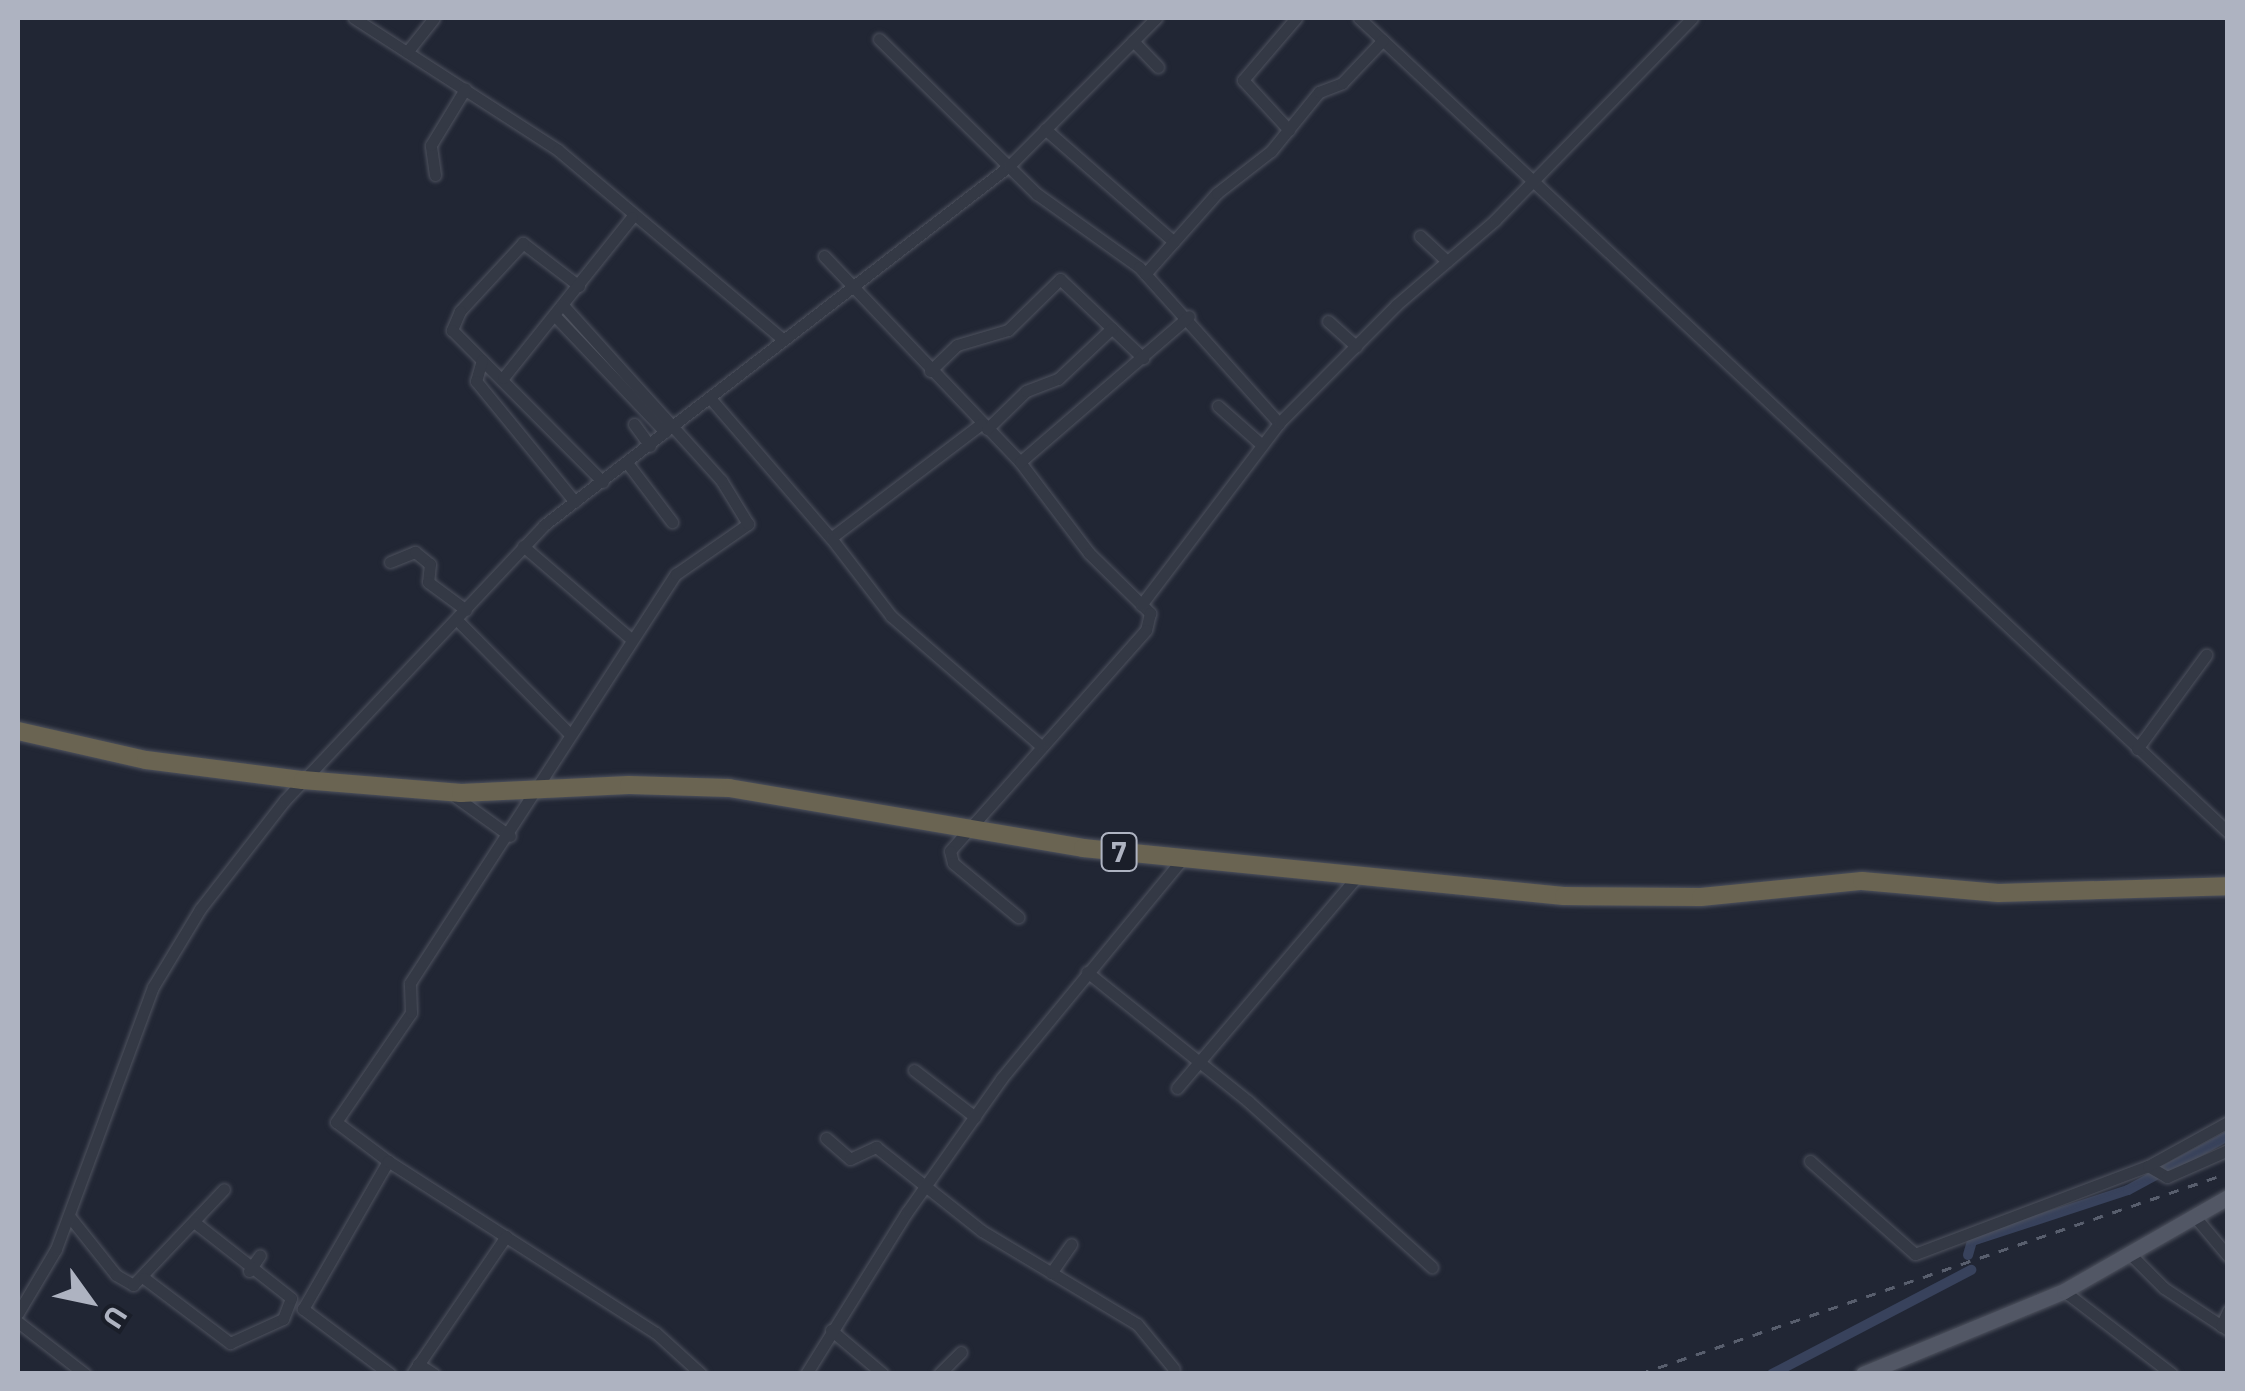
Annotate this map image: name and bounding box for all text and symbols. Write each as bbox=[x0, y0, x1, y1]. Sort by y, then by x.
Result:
road number: 7 bbox=[1099, 829, 1139, 875]
north arrow bbox=[40, 1251, 140, 1351]
text: U bbox=[95, 1299, 136, 1336]

